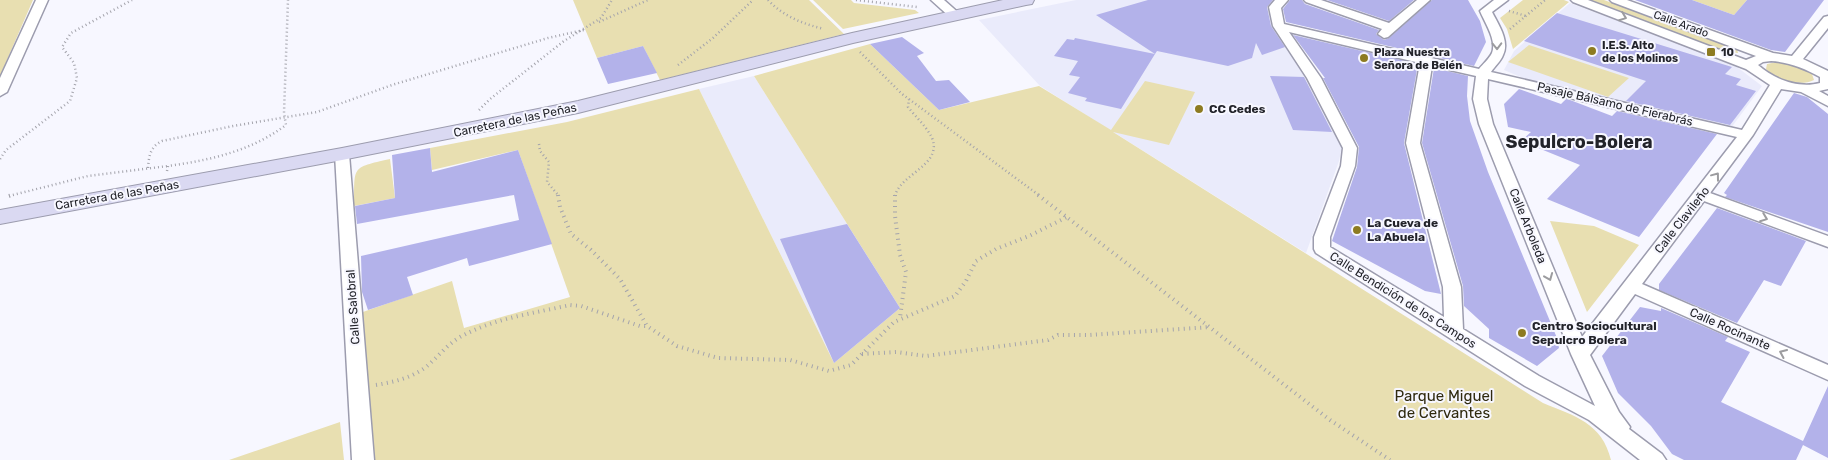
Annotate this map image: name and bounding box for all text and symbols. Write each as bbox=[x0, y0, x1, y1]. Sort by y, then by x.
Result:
street label: Calle Arado bbox=[1652, 8, 1710, 40]
one-way arrow bbox=[1618, 11, 1626, 21]
place label: I.E.S. Alto de los Molinos bbox=[1602, 39, 1678, 65]
one-way arrow bbox=[1492, 42, 1503, 50]
marker: I.E.S. Alto de los Molinos bbox=[1586, 45, 1598, 57]
place label: Plaza Nuestra Señora de Belén bbox=[1374, 46, 1462, 72]
marker: 10 bbox=[1705, 46, 1717, 58]
place label: 10 bbox=[1721, 46, 1734, 59]
marker: Plaza Nuestra Señora de Belén bbox=[1358, 52, 1370, 64]
street label: Pasaje Bálsamo de Fierabrás bbox=[1536, 79, 1694, 129]
street label: Carretera de las Peñas bbox=[452, 100, 578, 140]
place label: CC Cedes bbox=[1209, 102, 1266, 116]
marker: CC Cedes bbox=[1193, 103, 1205, 115]
district label: Sepulcro-Bolera bbox=[1505, 131, 1653, 153]
one-way arrow bbox=[1710, 172, 1719, 182]
street label: Carretera de las Peñas bbox=[54, 177, 180, 213]
street label: Calle Clavileño bbox=[1652, 184, 1712, 256]
street label: Calle Arboleda bbox=[1507, 186, 1549, 266]
one-way arrow bbox=[1759, 212, 1768, 222]
place label: La Cueva de La Abuela bbox=[1367, 216, 1438, 244]
marker: La Cueva de La Abuela bbox=[1351, 224, 1363, 236]
street label: Calle Bendición de los Campos bbox=[1327, 249, 1479, 351]
street label: Calle Salobral bbox=[343, 269, 363, 345]
one-way arrow bbox=[1542, 272, 1553, 281]
street label: Calle Rocinante bbox=[1687, 305, 1773, 353]
place label: Centro Sociocultural Sepulcro Bolera bbox=[1532, 319, 1657, 347]
marker: Centro Sociocultural Sepulcro Bolera bbox=[1516, 327, 1528, 339]
one-way arrow bbox=[1779, 348, 1788, 359]
park label: Parque Miguel de Cervantes bbox=[1395, 387, 1493, 422]

